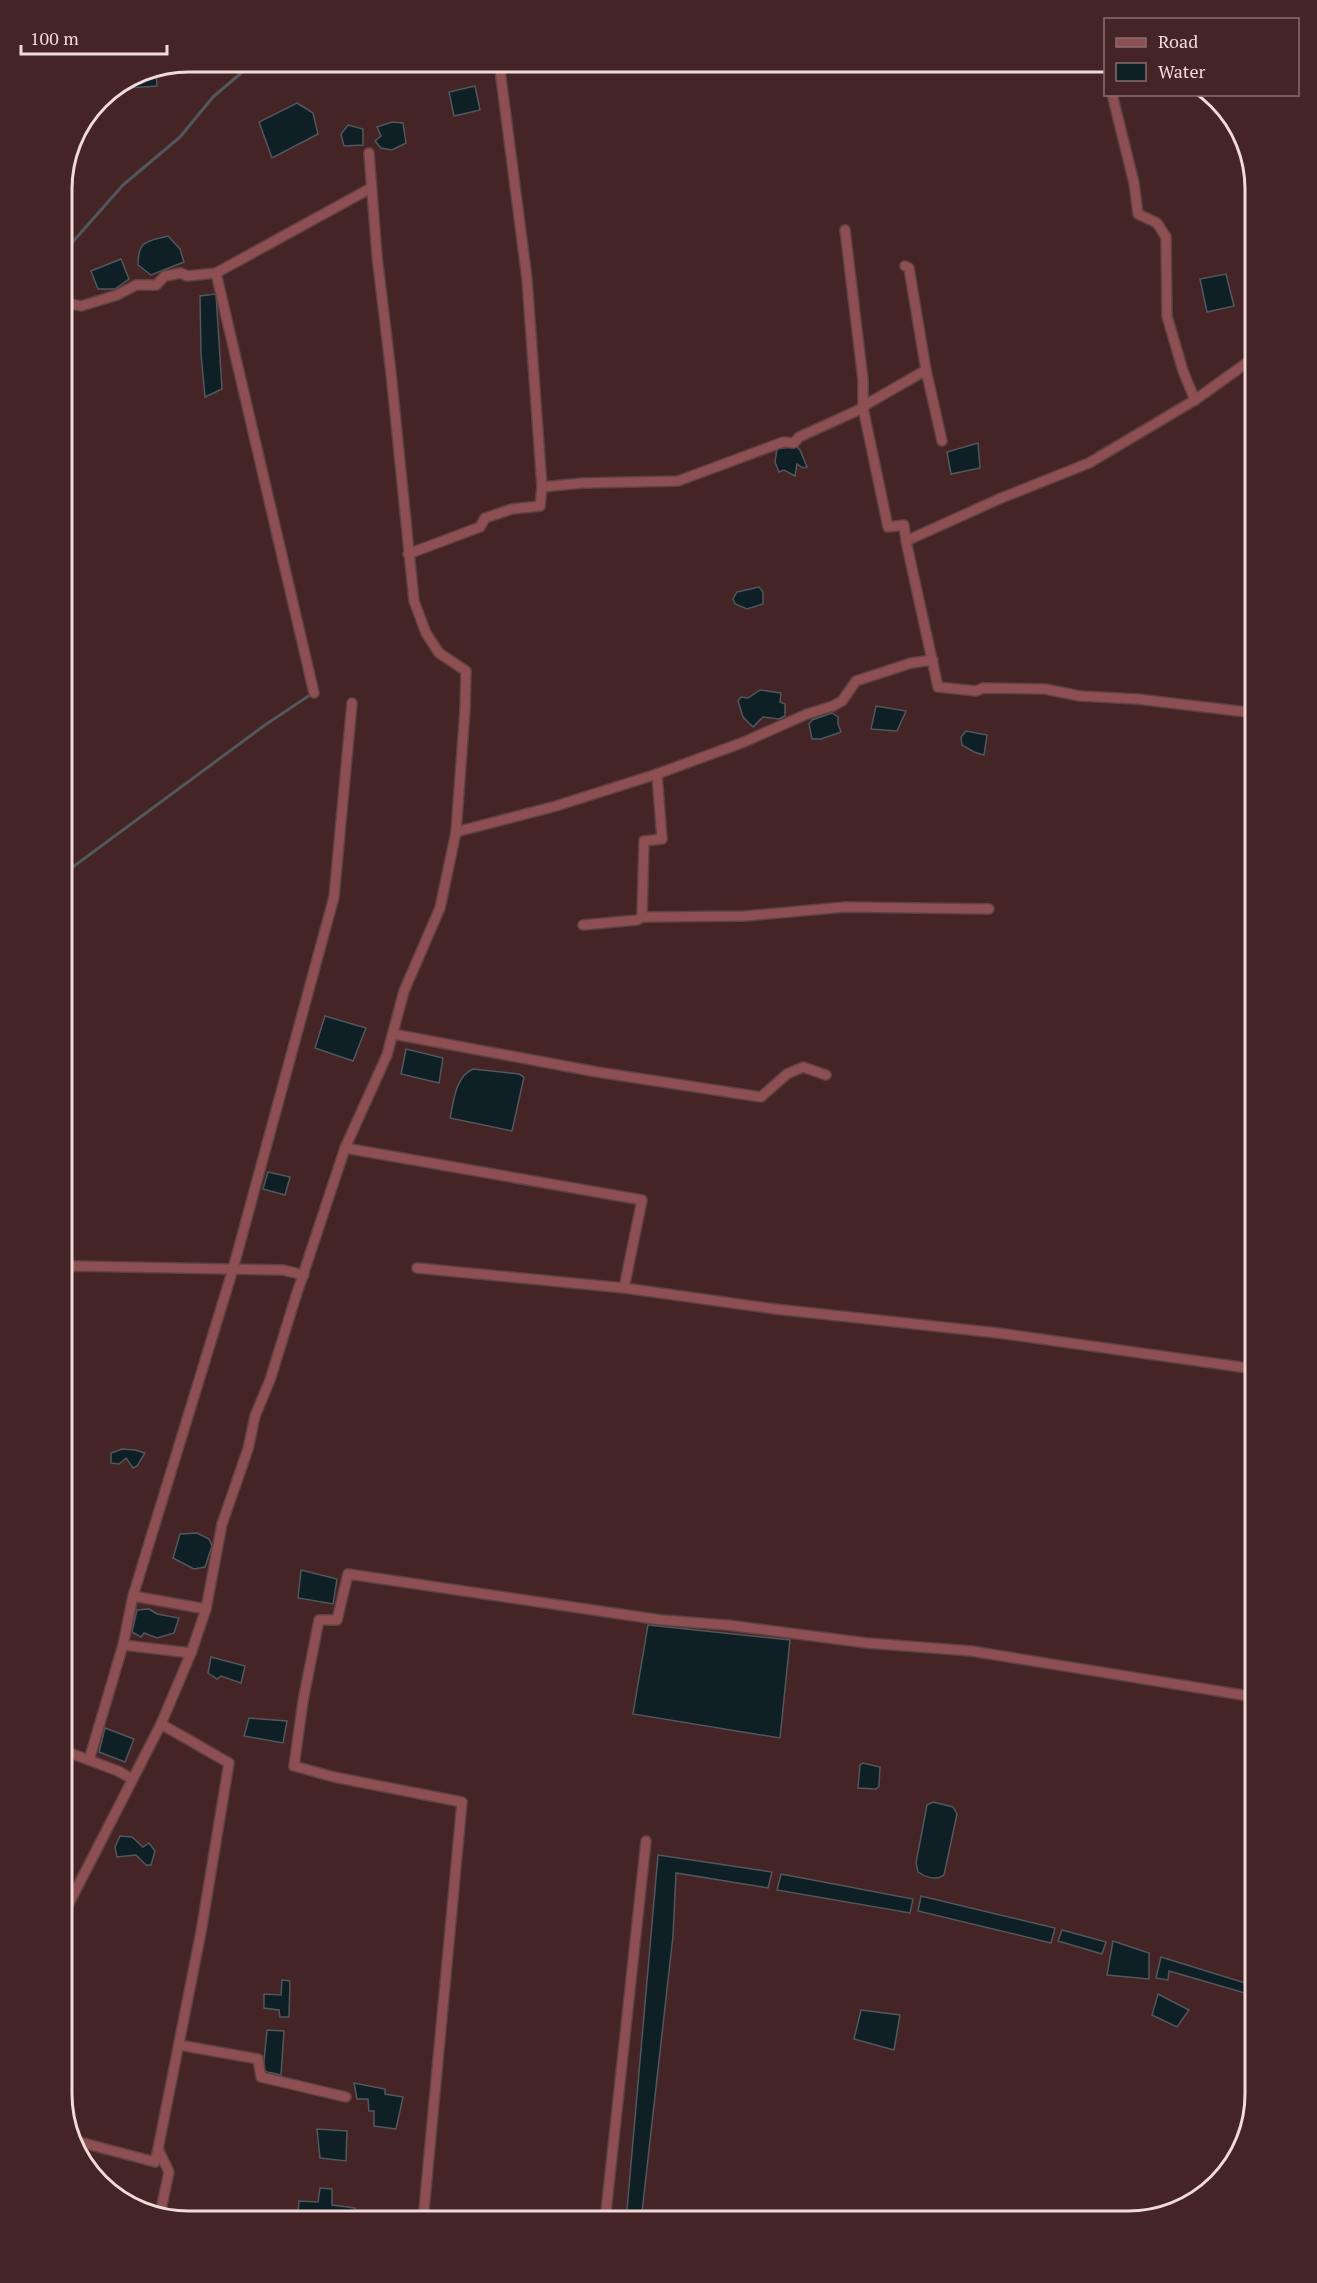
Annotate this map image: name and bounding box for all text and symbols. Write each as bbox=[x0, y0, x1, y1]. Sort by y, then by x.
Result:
scale bar bbox=[21, 18, 166, 56]
legend bbox=[1104, 18, 1299, 96]
text: 100 m bbox=[30, 26, 79, 50]
text: Road bbox=[1158, 29, 1198, 53]
text: Water bbox=[1158, 59, 1205, 83]

